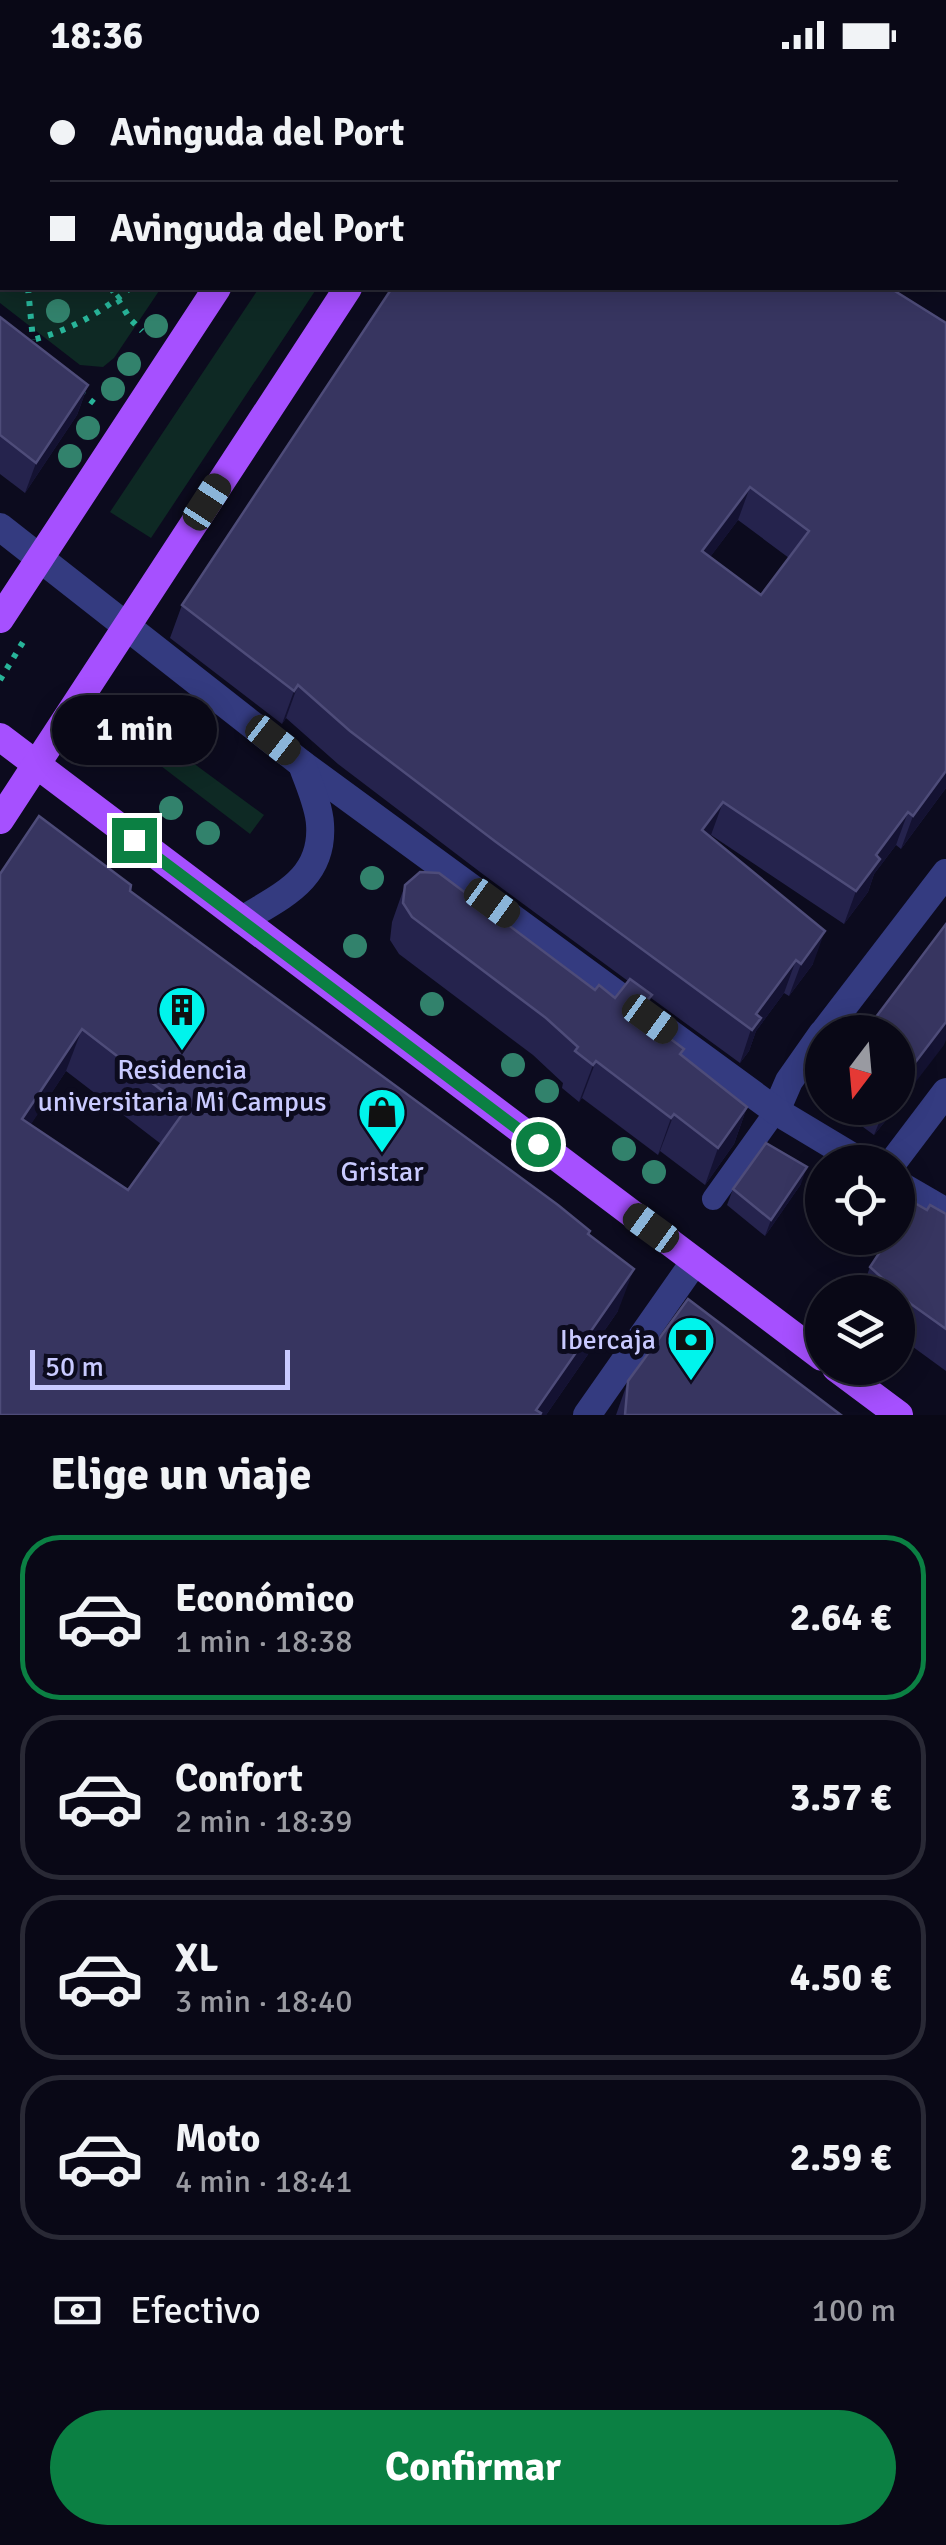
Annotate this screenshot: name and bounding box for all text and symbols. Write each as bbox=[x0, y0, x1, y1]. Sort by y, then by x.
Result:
text: 18:36 bbox=[50, 12, 143, 59]
text: Avinguda del Port bbox=[110, 109, 404, 156]
text: Avinguda del Port bbox=[110, 205, 404, 252]
car bbox=[178, 469, 236, 535]
callout: 1 min bbox=[52, 695, 216, 765]
text: 1 min bbox=[96, 710, 173, 749]
car bbox=[240, 710, 306, 770]
route end bbox=[112, 818, 157, 863]
car bbox=[459, 873, 525, 933]
building icon: Residencia universitaria Mi Campus bbox=[156, 984, 208, 1052]
car bbox=[617, 989, 683, 1049]
north arrow bbox=[805, 1015, 915, 1125]
map controls bbox=[805, 1015, 915, 1385]
place label: Residencia universitaria Mi Campus bbox=[37, 1053, 327, 1119]
shop icon: Gristar bbox=[356, 1086, 408, 1154]
route start bbox=[516, 1122, 561, 1167]
button: locate bbox=[805, 1145, 915, 1255]
place label: Gristar bbox=[341, 1155, 424, 1189]
car bbox=[618, 1198, 684, 1258]
button: layers bbox=[805, 1275, 915, 1385]
bank icon: Ibercaja bbox=[665, 1314, 717, 1382]
place label: Ibercaja bbox=[560, 1323, 656, 1357]
scale bar bbox=[30, 1345, 290, 1390]
text: 50 m bbox=[45, 1350, 104, 1384]
text: Elige un viaje bbox=[50, 1447, 312, 1502]
icon: car bbox=[55, 1573, 145, 1663]
text: Económico bbox=[175, 1575, 354, 1622]
text: 2.64 € bbox=[790, 1594, 891, 1641]
text: 1 min · 18:38 bbox=[175, 1622, 353, 1661]
icon: car bbox=[55, 1753, 145, 1843]
text: Confort bbox=[175, 1755, 303, 1802]
text: 3.57 € bbox=[790, 1774, 891, 1821]
text: 2 min · 18:39 bbox=[175, 1802, 353, 1841]
icon: car bbox=[55, 1933, 145, 2023]
text: XL bbox=[175, 1935, 218, 1982]
text: 4.50 € bbox=[790, 1954, 891, 2001]
text: 3 min · 18:40 bbox=[175, 1982, 353, 2021]
icon: car bbox=[55, 2113, 145, 2203]
text: Moto bbox=[175, 2115, 260, 2162]
text: 2.59 € bbox=[790, 2134, 891, 2181]
text: 4 min · 18:41 bbox=[175, 2162, 353, 2201]
icon: cash bbox=[50, 2283, 105, 2338]
text: Efectivo bbox=[130, 2287, 261, 2334]
text: 100 m bbox=[812, 2291, 896, 2330]
button: Confirmar bbox=[50, 2410, 896, 2525]

